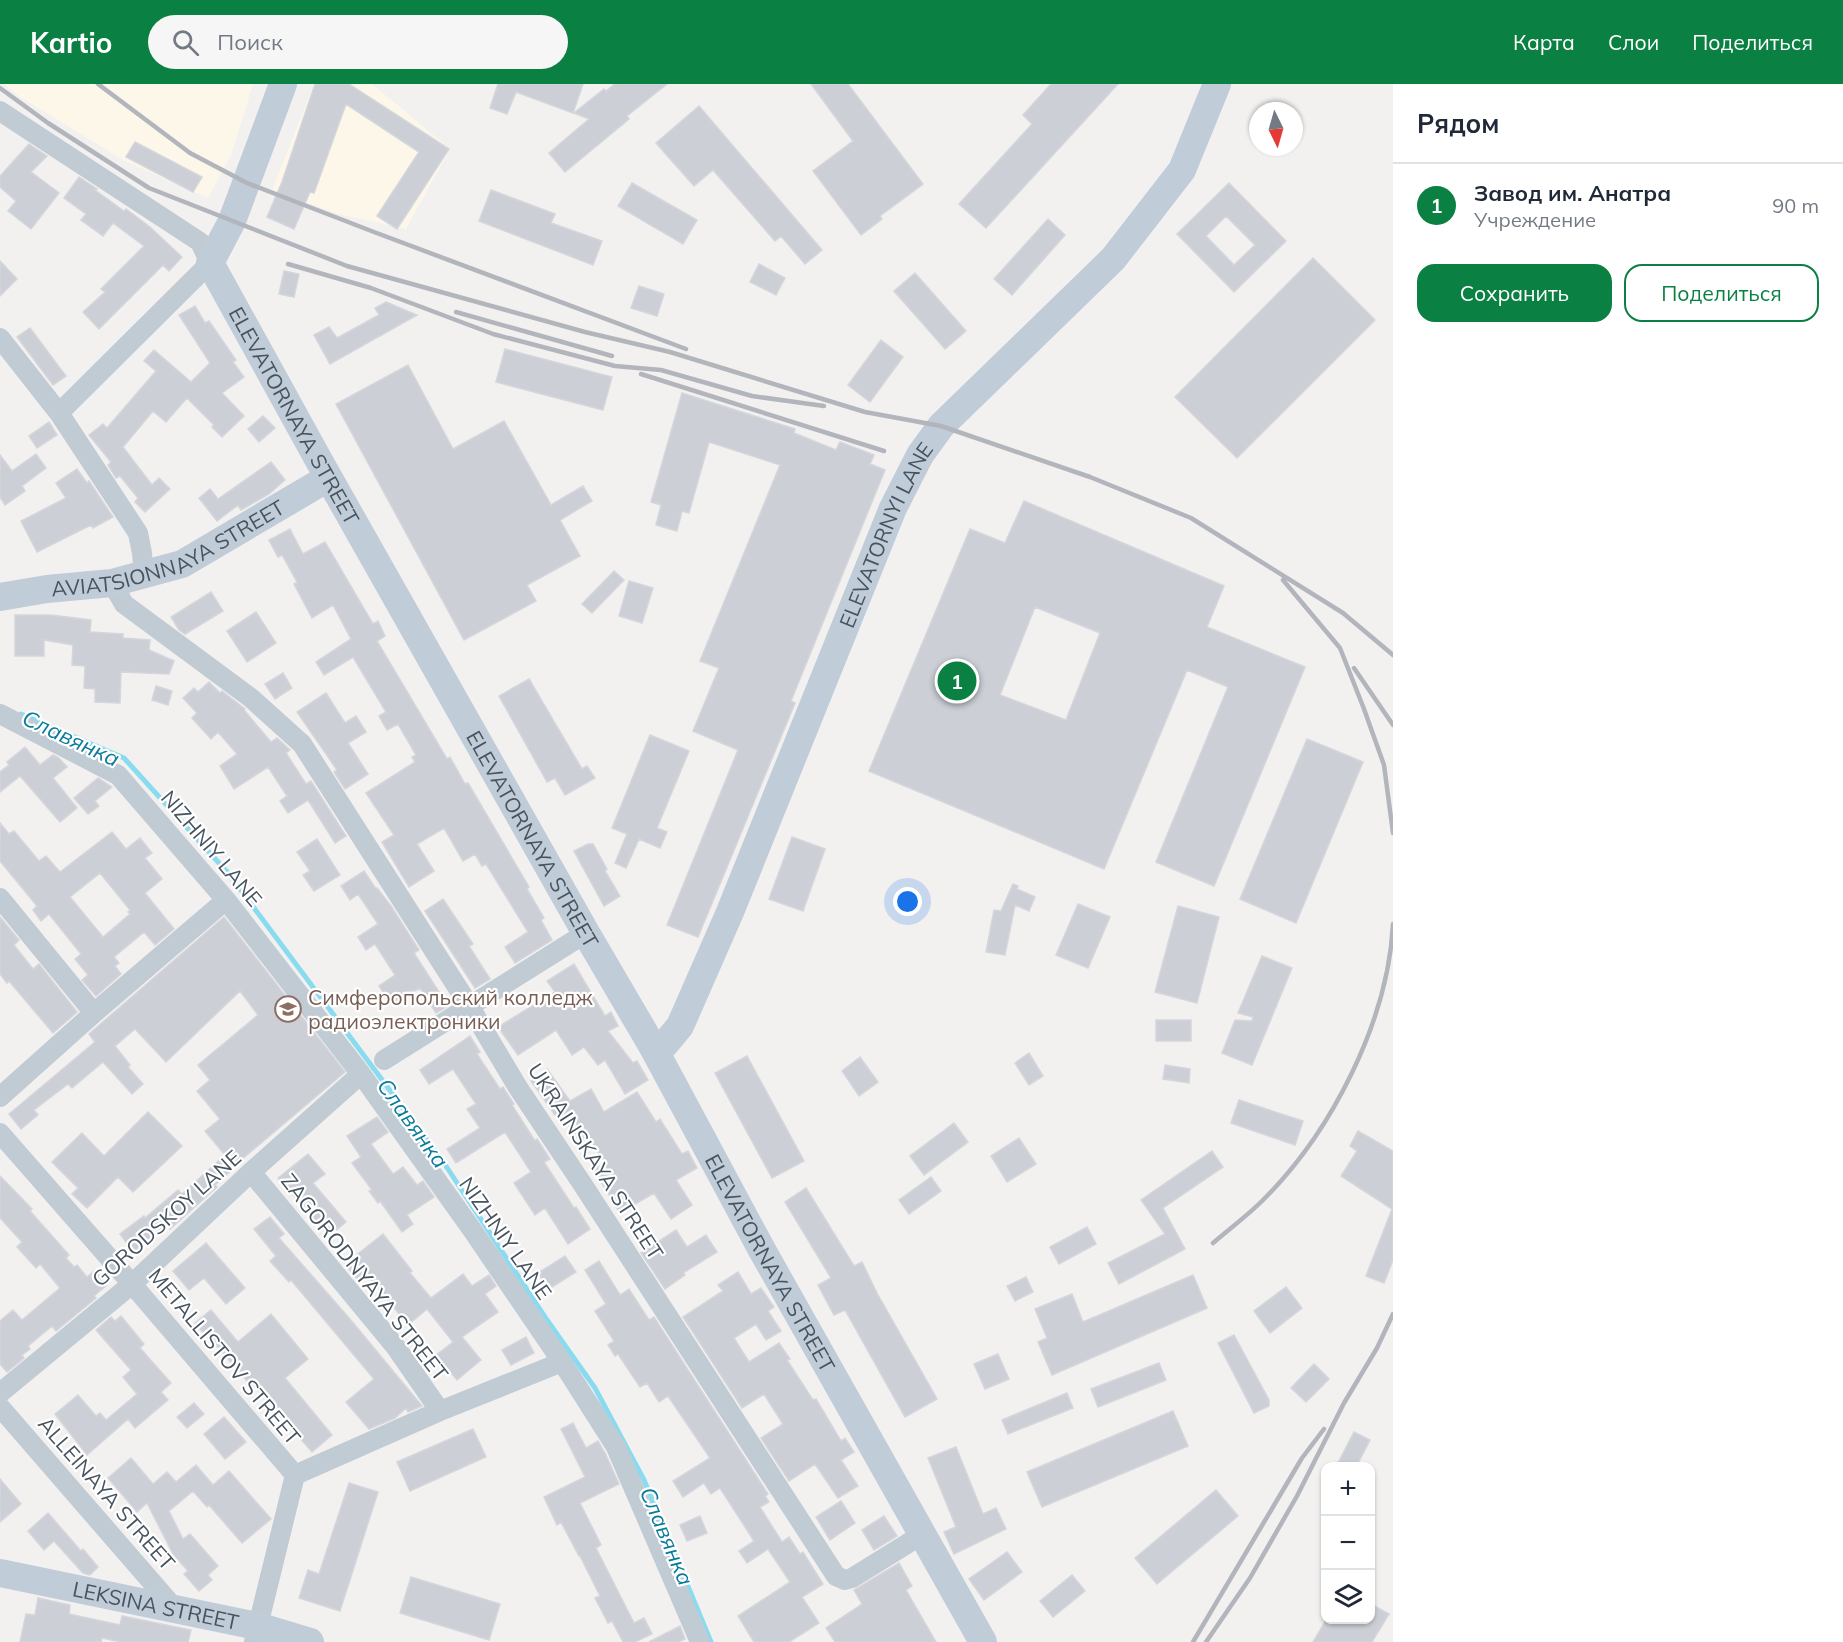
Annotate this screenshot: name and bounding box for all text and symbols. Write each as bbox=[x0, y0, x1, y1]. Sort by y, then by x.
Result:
search box bbox=[148, 15, 568, 69]
text: Kartio bbox=[30, 25, 112, 60]
icon: search bbox=[169, 26, 202, 59]
text: Поиск bbox=[217, 28, 283, 56]
text: Карта bbox=[1513, 29, 1575, 55]
text: Слои bbox=[1608, 29, 1659, 55]
text: Поделиться bbox=[1692, 29, 1813, 55]
north arrow bbox=[1249, 102, 1303, 156]
text: Рядом bbox=[1417, 107, 1500, 140]
text: Завод им. Анатра bbox=[1474, 179, 1671, 207]
text: 1 bbox=[1431, 193, 1443, 218]
text: 90 m bbox=[1772, 193, 1819, 218]
text: Учреждение bbox=[1474, 207, 1596, 232]
button: Сохранить bbox=[1417, 264, 1612, 322]
button: Поделиться bbox=[1624, 264, 1819, 322]
street label: ELEVATORNAYA STREET bbox=[224, 302, 366, 529]
street label: ELEVATORNYI LANE bbox=[833, 437, 938, 631]
street label: AVIATSIONNAYA STREET bbox=[50, 493, 289, 602]
pin: 1 bbox=[938, 658, 976, 704]
water label: Славянка bbox=[18, 703, 124, 773]
street label: ELEVATORNAYA STREET bbox=[461, 726, 605, 952]
street label: NIZHNIY LANE bbox=[156, 785, 268, 911]
your location bbox=[893, 887, 922, 916]
place label: Симферопольский колледж радиоэлектроники bbox=[308, 984, 593, 1034]
school or university icon: Симферопольский колледж радиоэлектроники bbox=[273, 994, 303, 1024]
street label: UKRAINSKAYA STREET bbox=[523, 1058, 669, 1264]
water label: Славянка bbox=[371, 1073, 455, 1173]
street label: GORODSKOY LANE bbox=[86, 1144, 246, 1292]
street label: ELEVATORNAYA STREET bbox=[700, 1149, 841, 1377]
street label: ZAGORODNYAYA STREET bbox=[276, 1168, 454, 1386]
street label: NIZHNIY LANE bbox=[454, 1172, 558, 1304]
street label: METALLISTOV STREET bbox=[144, 1262, 307, 1450]
street label: ALLEINAYA STREET bbox=[33, 1411, 181, 1575]
map controls bbox=[1321, 1462, 1375, 1624]
button: + bbox=[1321, 1462, 1375, 1516]
water label: Славянка bbox=[634, 1483, 700, 1589]
button: − bbox=[1321, 1516, 1375, 1570]
button: layers bbox=[1321, 1570, 1375, 1624]
street label: LEKSINA STREET bbox=[70, 1575, 241, 1635]

